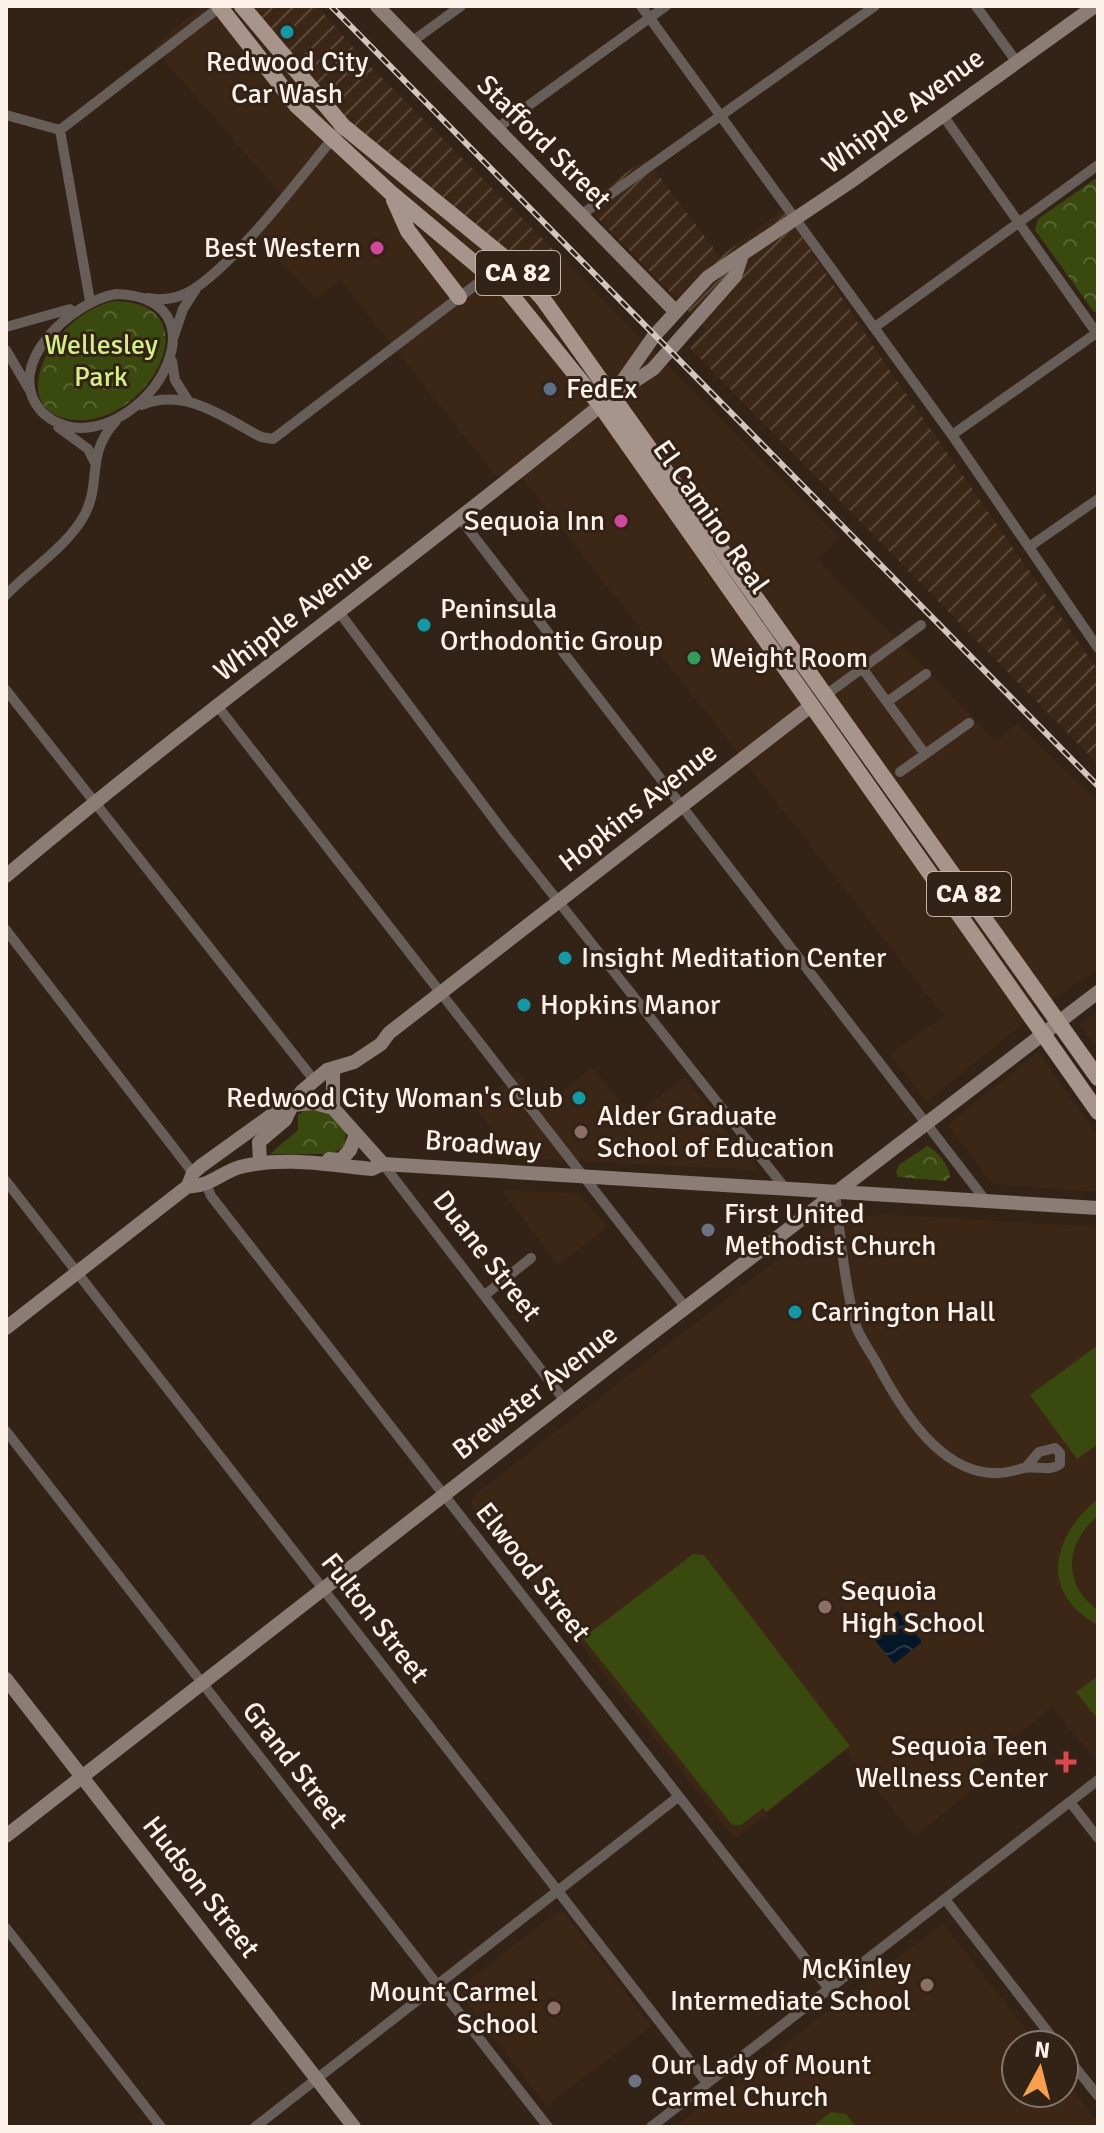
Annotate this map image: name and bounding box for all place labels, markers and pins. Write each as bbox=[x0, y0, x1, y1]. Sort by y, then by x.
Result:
marker: Redwood City Car Wash bbox=[278, 23, 296, 41]
place label: Redwood City Car Wash bbox=[206, 45, 368, 111]
place label: Best Western bbox=[204, 231, 361, 265]
marker: Best Western bbox=[368, 239, 386, 257]
place label: FedEx bbox=[566, 372, 638, 406]
marker: FedEx bbox=[541, 380, 559, 398]
place label: Sequoia Inn bbox=[464, 504, 605, 538]
marker: Sequoia Inn bbox=[612, 512, 630, 530]
place label: Peninsula Orthodontic Group bbox=[440, 592, 663, 658]
marker: Peninsula Orthodontic Group bbox=[415, 616, 433, 634]
place label: Weight Room bbox=[710, 641, 868, 675]
marker: Weight Room bbox=[685, 649, 703, 667]
place label: Insight Meditation Center bbox=[581, 941, 887, 975]
marker: Insight Meditation Center bbox=[556, 949, 574, 967]
place label: Hopkins Manor bbox=[540, 988, 721, 1022]
marker: Hopkins Manor bbox=[515, 996, 533, 1014]
place label: Redwood City Woman's Club bbox=[226, 1081, 563, 1115]
marker: Redwood City Woman's Club bbox=[570, 1089, 588, 1107]
place label: Alder Graduate School of Education bbox=[597, 1099, 835, 1165]
marker: Alder Graduate School of Education bbox=[572, 1123, 590, 1141]
place label: First United Methodist Church bbox=[724, 1197, 936, 1263]
marker: First United Methodist Church bbox=[699, 1221, 717, 1239]
place label: Carrington Hall bbox=[811, 1295, 995, 1329]
marker: Carrington Hall bbox=[786, 1303, 804, 1321]
place label: Sequoia High School bbox=[841, 1574, 985, 1640]
marker: Sequoia High School bbox=[816, 1598, 834, 1616]
place label: Sequoia Teen Wellness Center bbox=[855, 1729, 1049, 1795]
marker: Sequoia Teen Wellness Center bbox=[1055, 1751, 1077, 1773]
place label: McKinley Intermediate School bbox=[670, 1952, 911, 2018]
place label: Mount Carmel School bbox=[369, 1975, 538, 2041]
marker: McKinley Intermediate School bbox=[918, 1976, 936, 1994]
marker: Mount Carmel School bbox=[545, 1999, 563, 2017]
place label: Our Lady of Mount Carmel Church bbox=[651, 2048, 871, 2114]
marker: Our Lady of Mount Carmel Church bbox=[626, 2072, 644, 2090]

